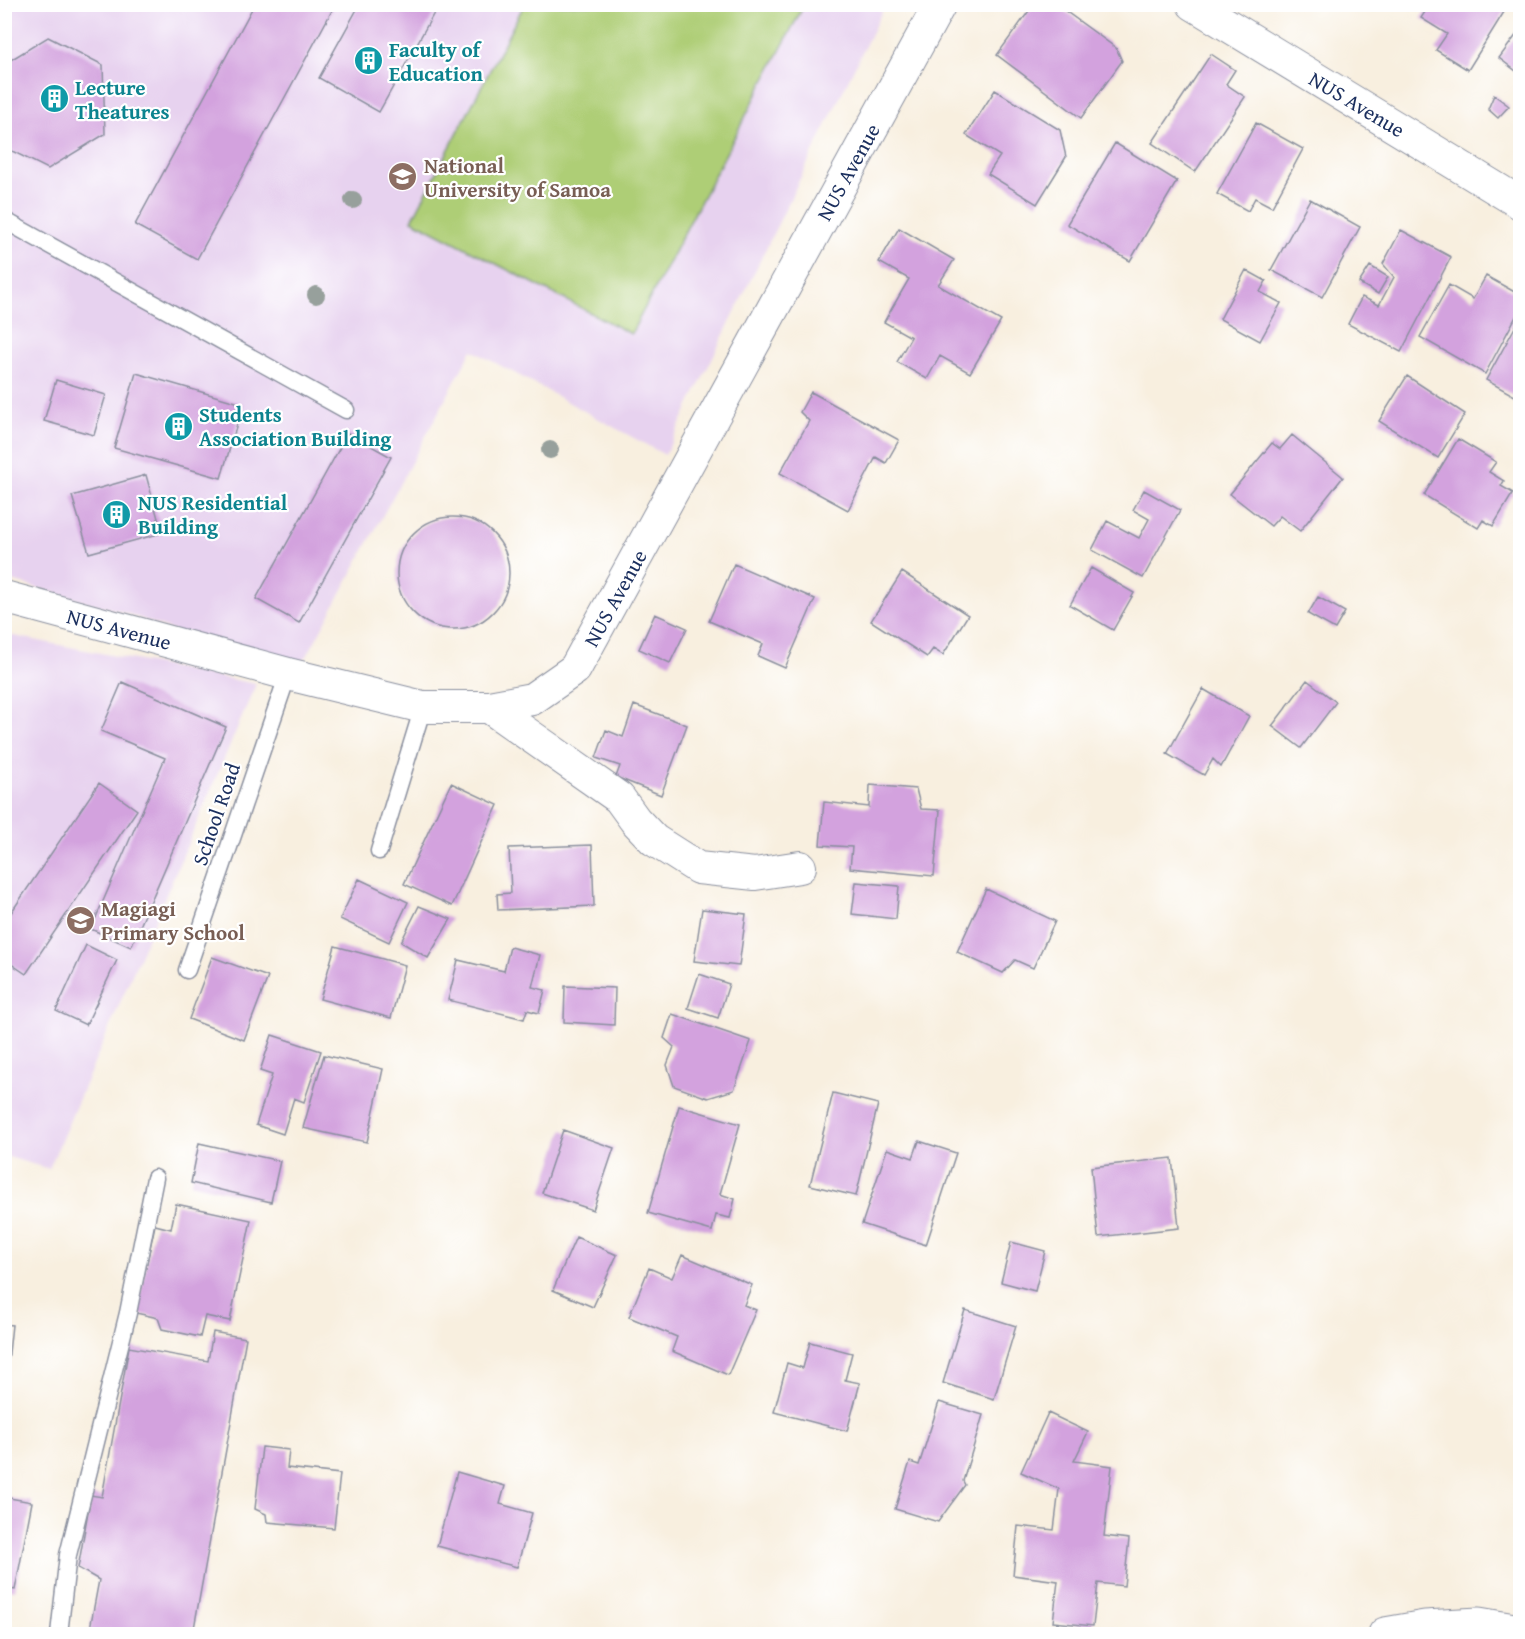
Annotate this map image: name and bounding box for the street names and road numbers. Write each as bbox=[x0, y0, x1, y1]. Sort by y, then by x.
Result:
street label: NUS Avenue bbox=[1303, 63, 1411, 145]
street label: NUS Avenue bbox=[809, 118, 888, 226]
street label: NUS Avenue bbox=[576, 544, 655, 652]
street label: NUS Avenue bbox=[63, 600, 175, 658]
street label: School Road bbox=[184, 758, 248, 870]

